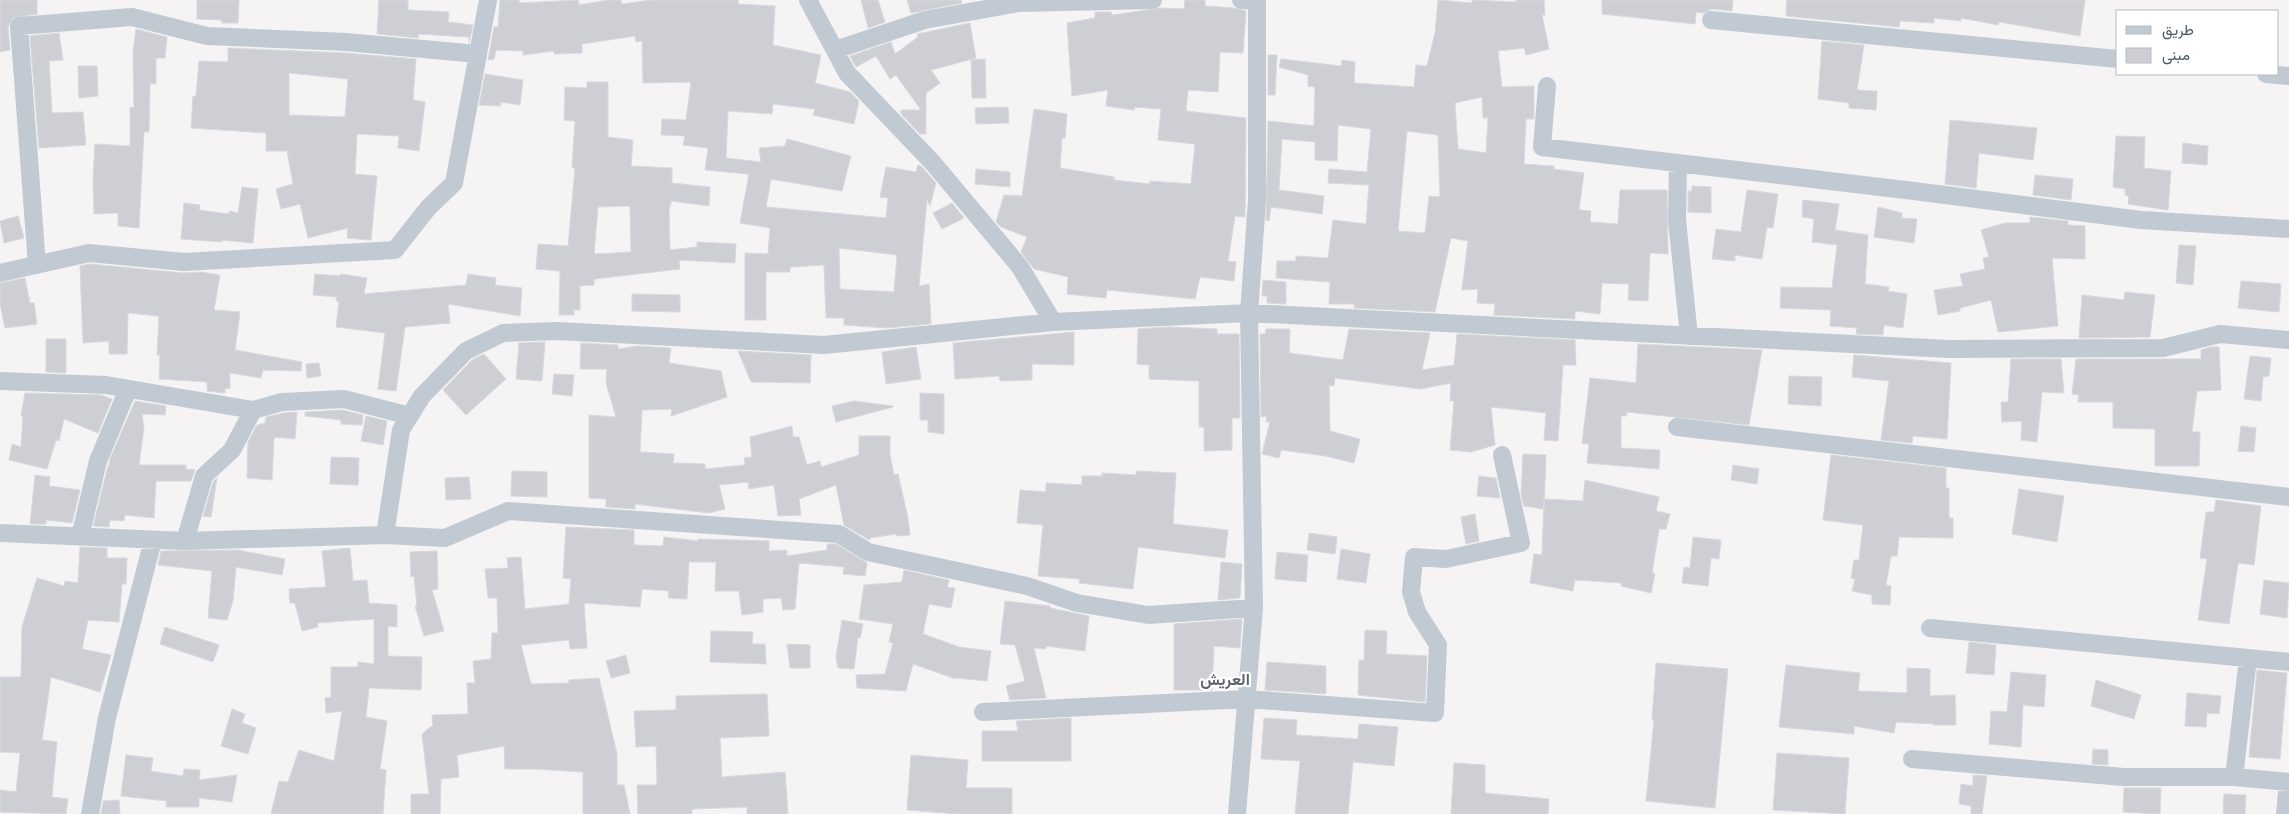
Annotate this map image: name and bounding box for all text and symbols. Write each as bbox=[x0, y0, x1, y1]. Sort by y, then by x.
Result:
legend bbox=[2116, 10, 2279, 75]
text: طريق bbox=[2162, 20, 2194, 40]
text: مبنى bbox=[2162, 45, 2190, 65]
district label: العريش bbox=[1200, 669, 1250, 690]

